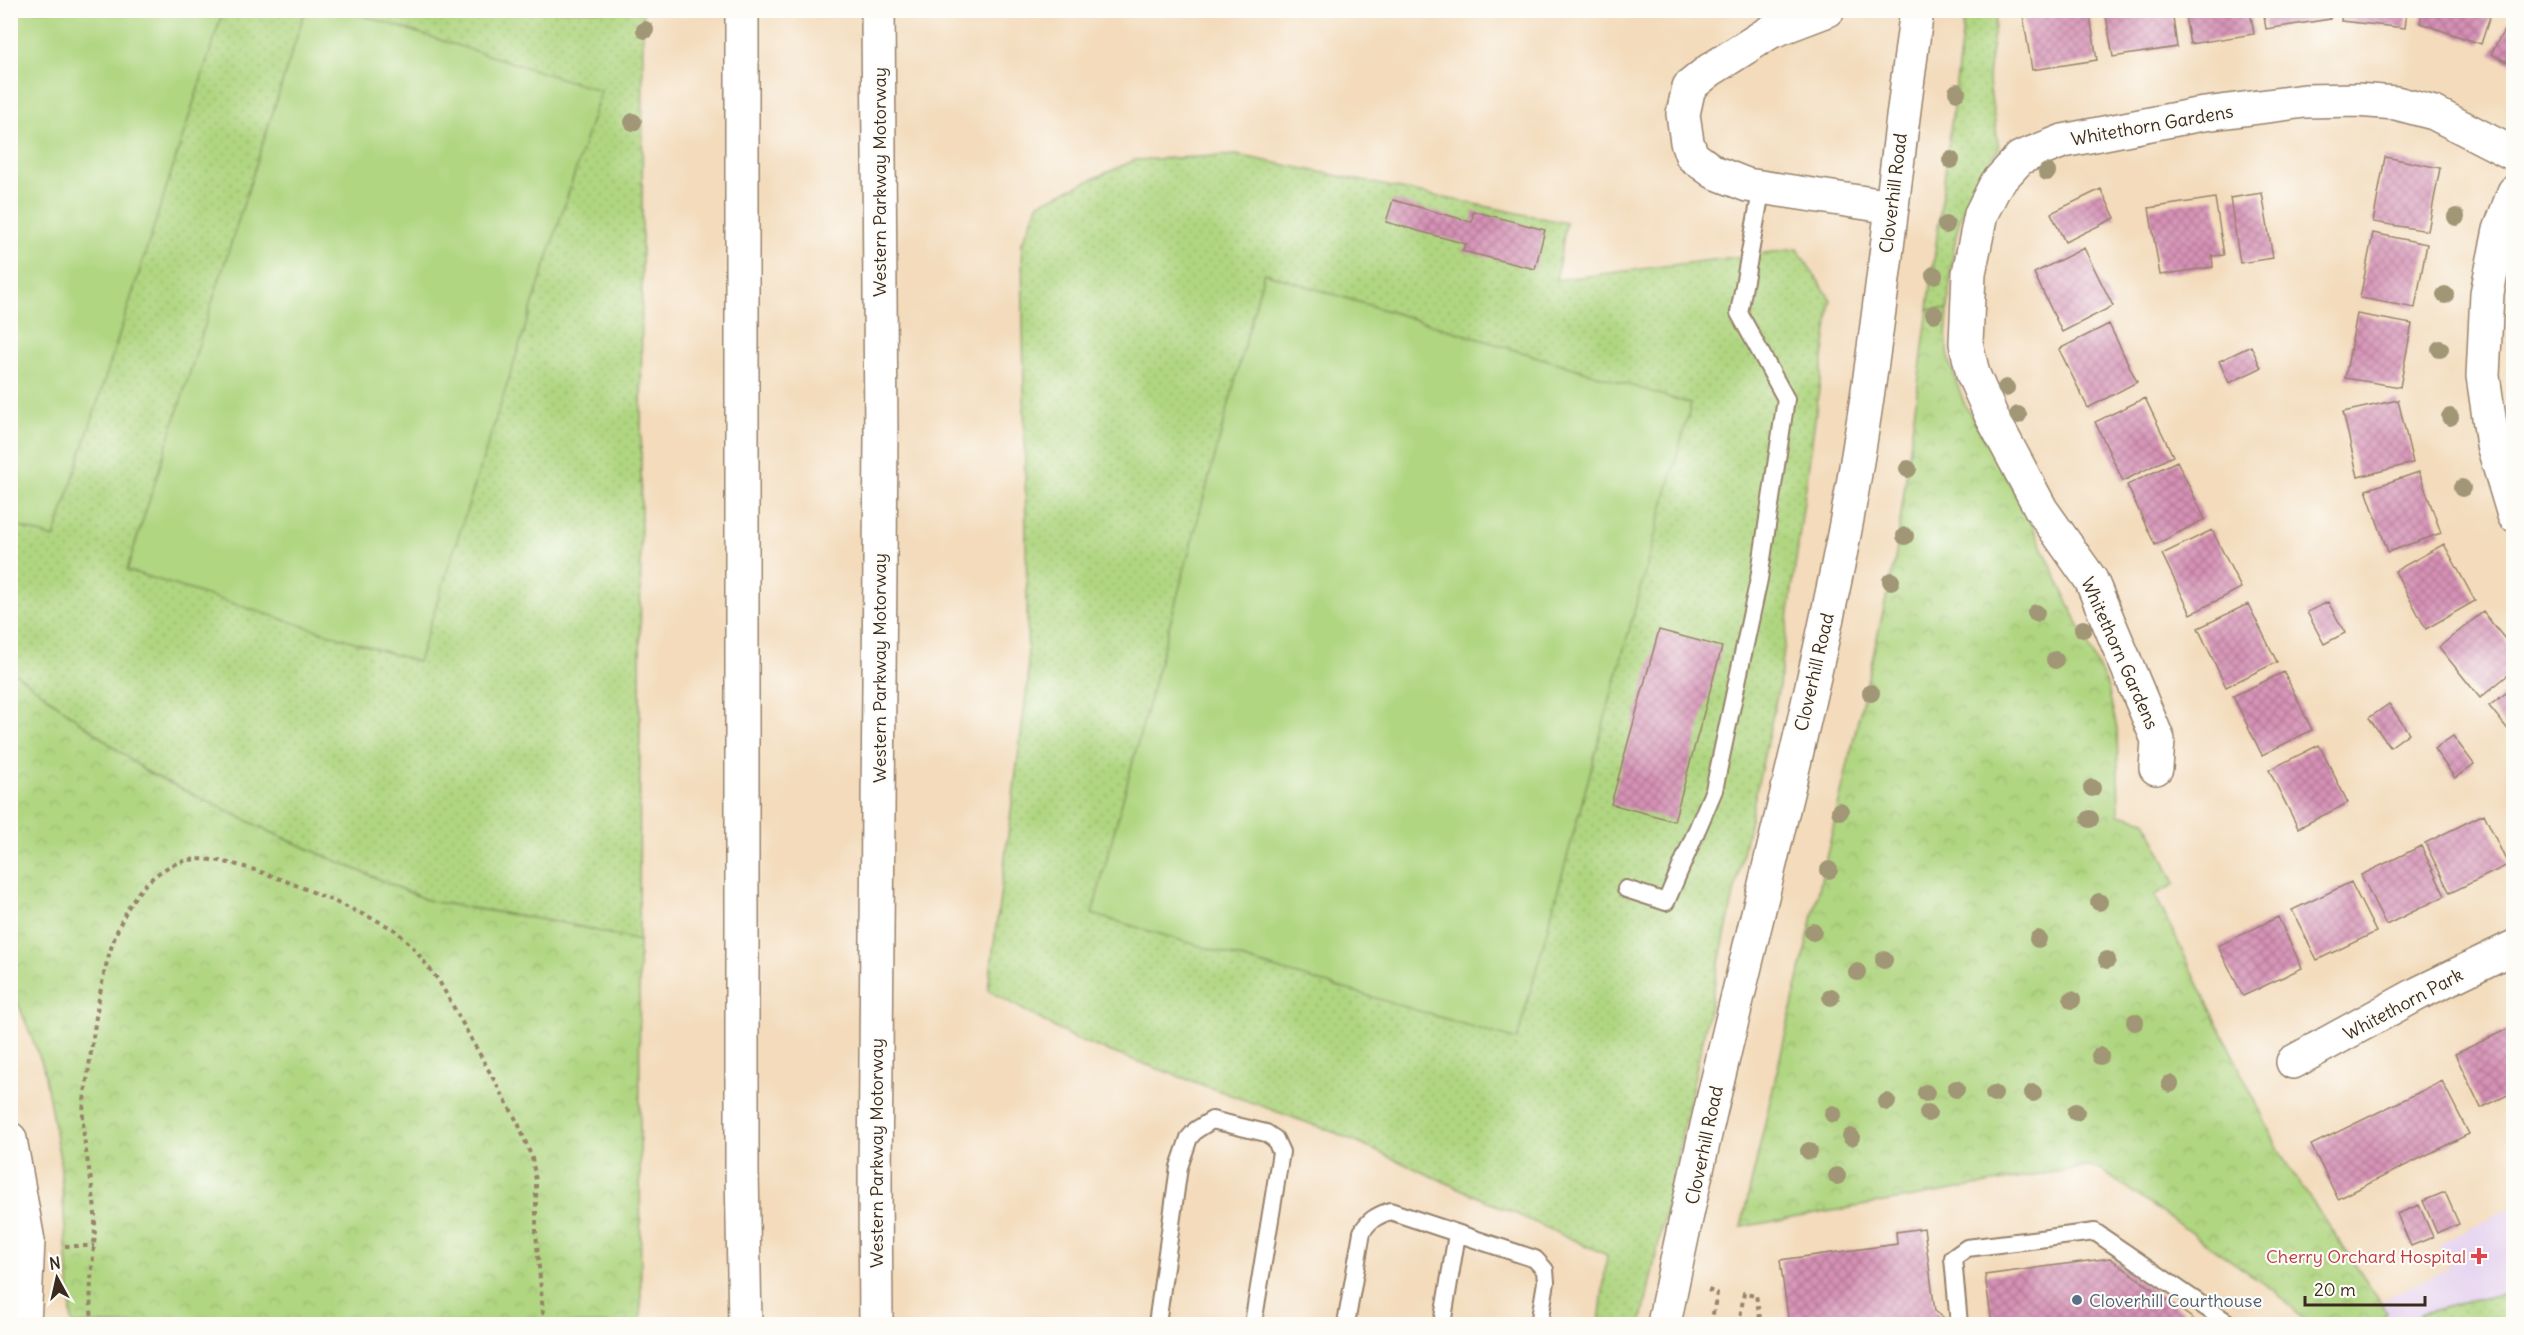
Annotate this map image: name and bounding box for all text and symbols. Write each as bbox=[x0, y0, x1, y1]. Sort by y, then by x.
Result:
street label: Western Parkway Motorway bbox=[868, 67, 891, 297]
street label: Whitethorn Gardens bbox=[2069, 99, 2235, 151]
street label: Cloverhill Road bbox=[1874, 131, 1912, 254]
street label: Western Parkway Motorway bbox=[868, 553, 891, 783]
street label: Whitethorn Gardens bbox=[2076, 573, 2164, 733]
street label: Cloverhill Road bbox=[1789, 610, 1839, 733]
street label: Whitethorn Park bbox=[2339, 963, 2467, 1045]
street label: Western Parkway Motorway bbox=[865, 1038, 888, 1268]
street label: Cloverhill Road bbox=[1680, 1083, 1728, 1206]
place label: Cherry Orchard Hospital bbox=[2266, 1245, 2466, 1268]
marker: Cherry Orchard Hospital bbox=[2470, 1247, 2488, 1265]
north arrow bbox=[27, 1248, 87, 1308]
text: N bbox=[48, 1252, 62, 1274]
scale bar bbox=[2305, 1269, 2425, 1307]
text: 20 m bbox=[2314, 1278, 2356, 1301]
place label: Cloverhill Courthouse bbox=[2089, 1289, 2262, 1312]
marker: Cloverhill Courthouse bbox=[2070, 1293, 2084, 1307]

